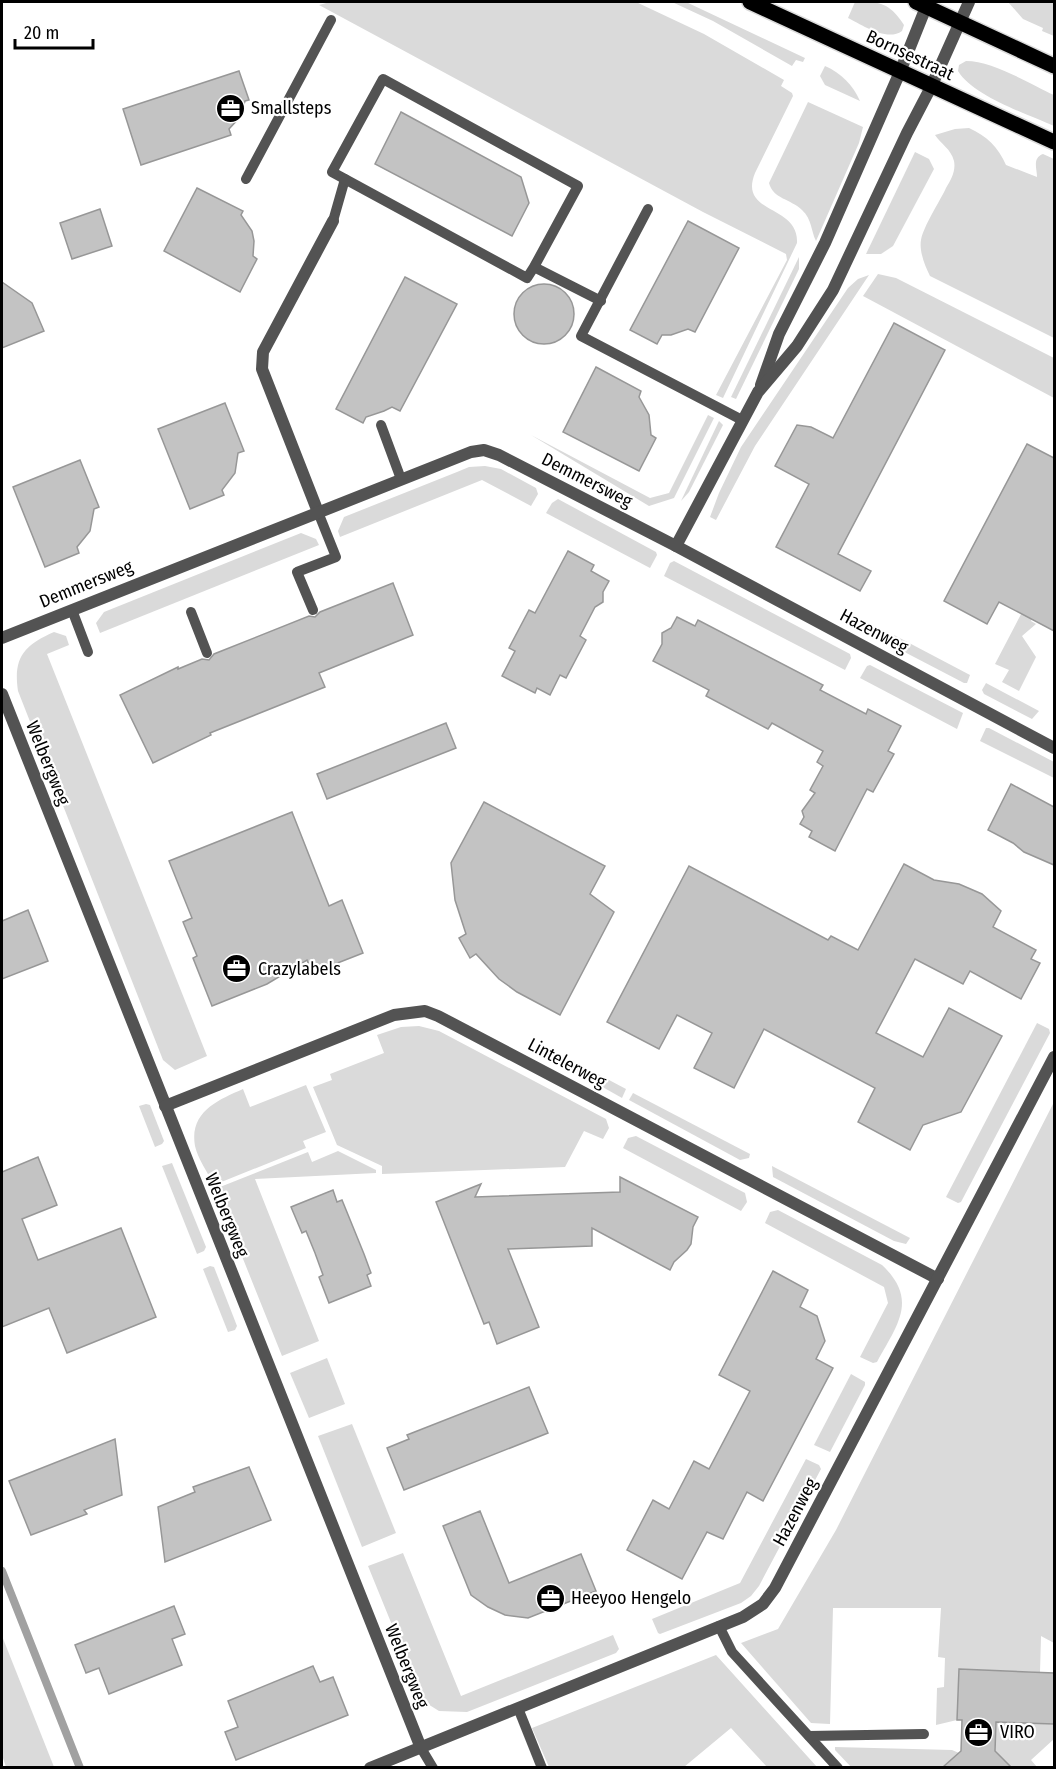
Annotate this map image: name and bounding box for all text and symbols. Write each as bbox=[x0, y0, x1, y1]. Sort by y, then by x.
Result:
scale bar bbox=[15, 12, 93, 50]
text: 20 m bbox=[24, 22, 59, 44]
street label: Bornsestraat bbox=[863, 25, 958, 85]
office icon: Smallsteps bbox=[214, 92, 246, 124]
place label: Smallsteps bbox=[251, 97, 332, 119]
street label: Demmersweg bbox=[538, 448, 636, 512]
street label: Demmersweg bbox=[36, 555, 136, 613]
street label: Hazenweg bbox=[836, 604, 912, 658]
street label: Welbergweg bbox=[21, 718, 75, 809]
office icon: Crazylabels bbox=[221, 953, 253, 985]
place label: Crazylabels bbox=[258, 958, 341, 980]
street label: Lintelerweg bbox=[524, 1033, 610, 1093]
street label: Welbergweg bbox=[200, 1170, 254, 1261]
street label: Hazenweg bbox=[768, 1474, 822, 1550]
office icon: Heeyoo Hengelo bbox=[534, 1582, 566, 1614]
place label: Heeyoo Hengelo bbox=[571, 1587, 691, 1609]
street label: Welbergweg bbox=[380, 1621, 434, 1712]
office icon: VIRO bbox=[963, 1716, 995, 1748]
place label: VIRO bbox=[1000, 1721, 1035, 1743]

